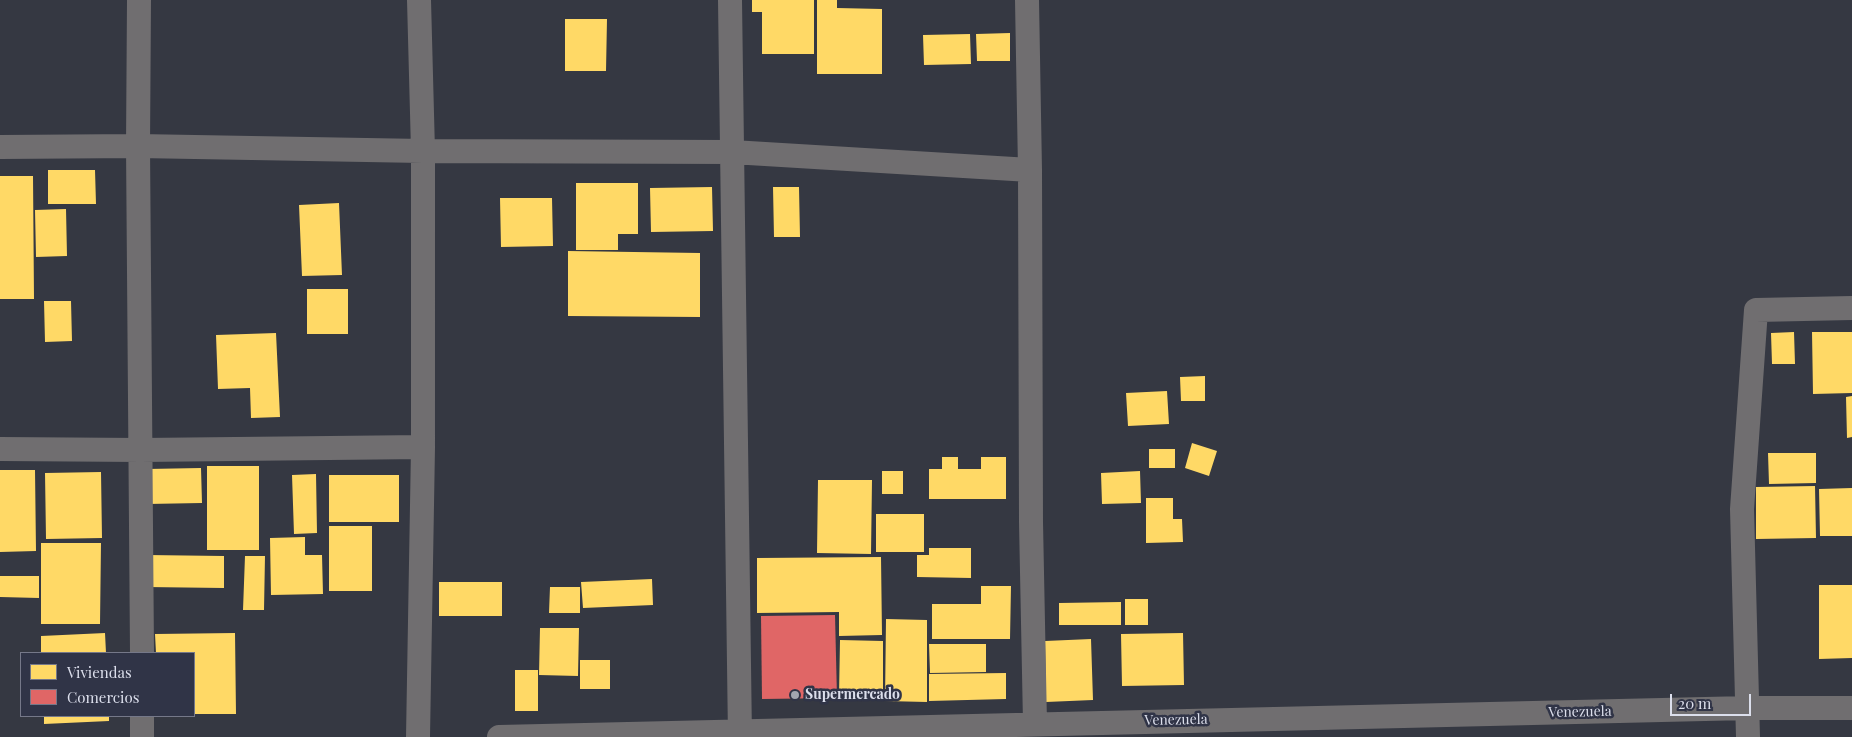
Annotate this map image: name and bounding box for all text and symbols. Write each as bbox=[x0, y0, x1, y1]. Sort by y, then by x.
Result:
legend bbox=[20, 652, 195, 717]
text: Viviendas bbox=[67, 662, 132, 682]
scale bar bbox=[1672, 684, 1753, 716]
text: Comercios bbox=[67, 687, 139, 707]
place label: Supermercado bbox=[805, 687, 900, 703]
marker: Supermercado bbox=[789, 689, 801, 701]
text: 20 m bbox=[1678, 693, 1711, 713]
street label: Venezuela bbox=[1548, 703, 1612, 721]
street label: Venezuela bbox=[1144, 711, 1208, 729]

